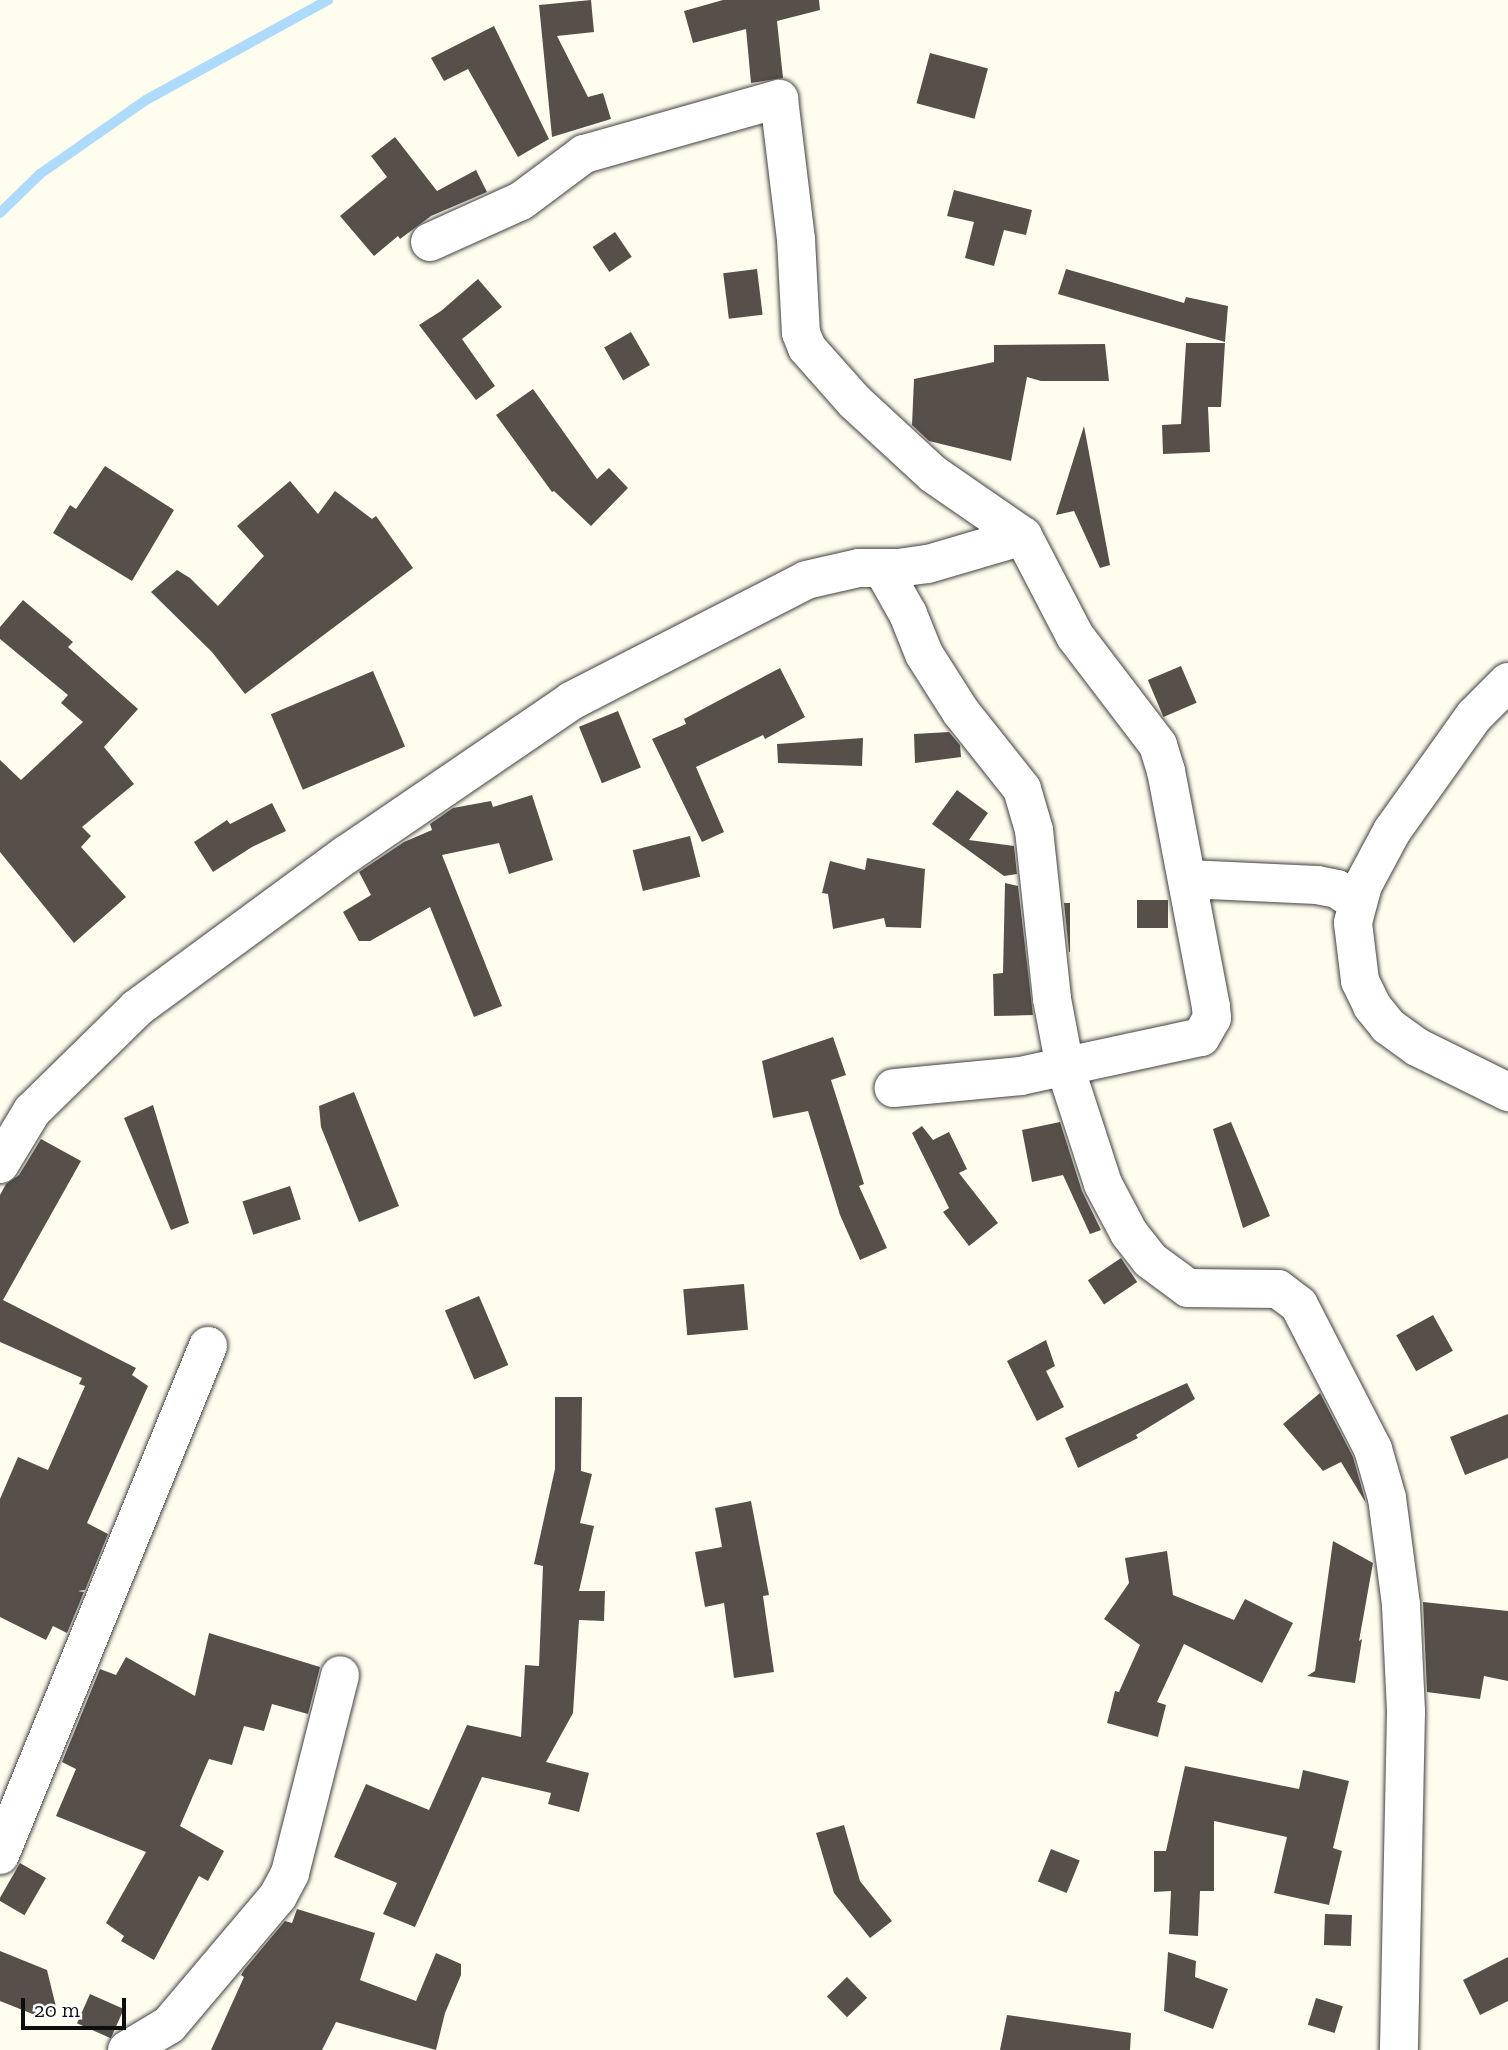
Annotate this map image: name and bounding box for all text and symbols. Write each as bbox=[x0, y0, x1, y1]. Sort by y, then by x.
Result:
scale bar bbox=[24, 1983, 130, 2027]
text: 20 m bbox=[34, 1997, 80, 2022]

